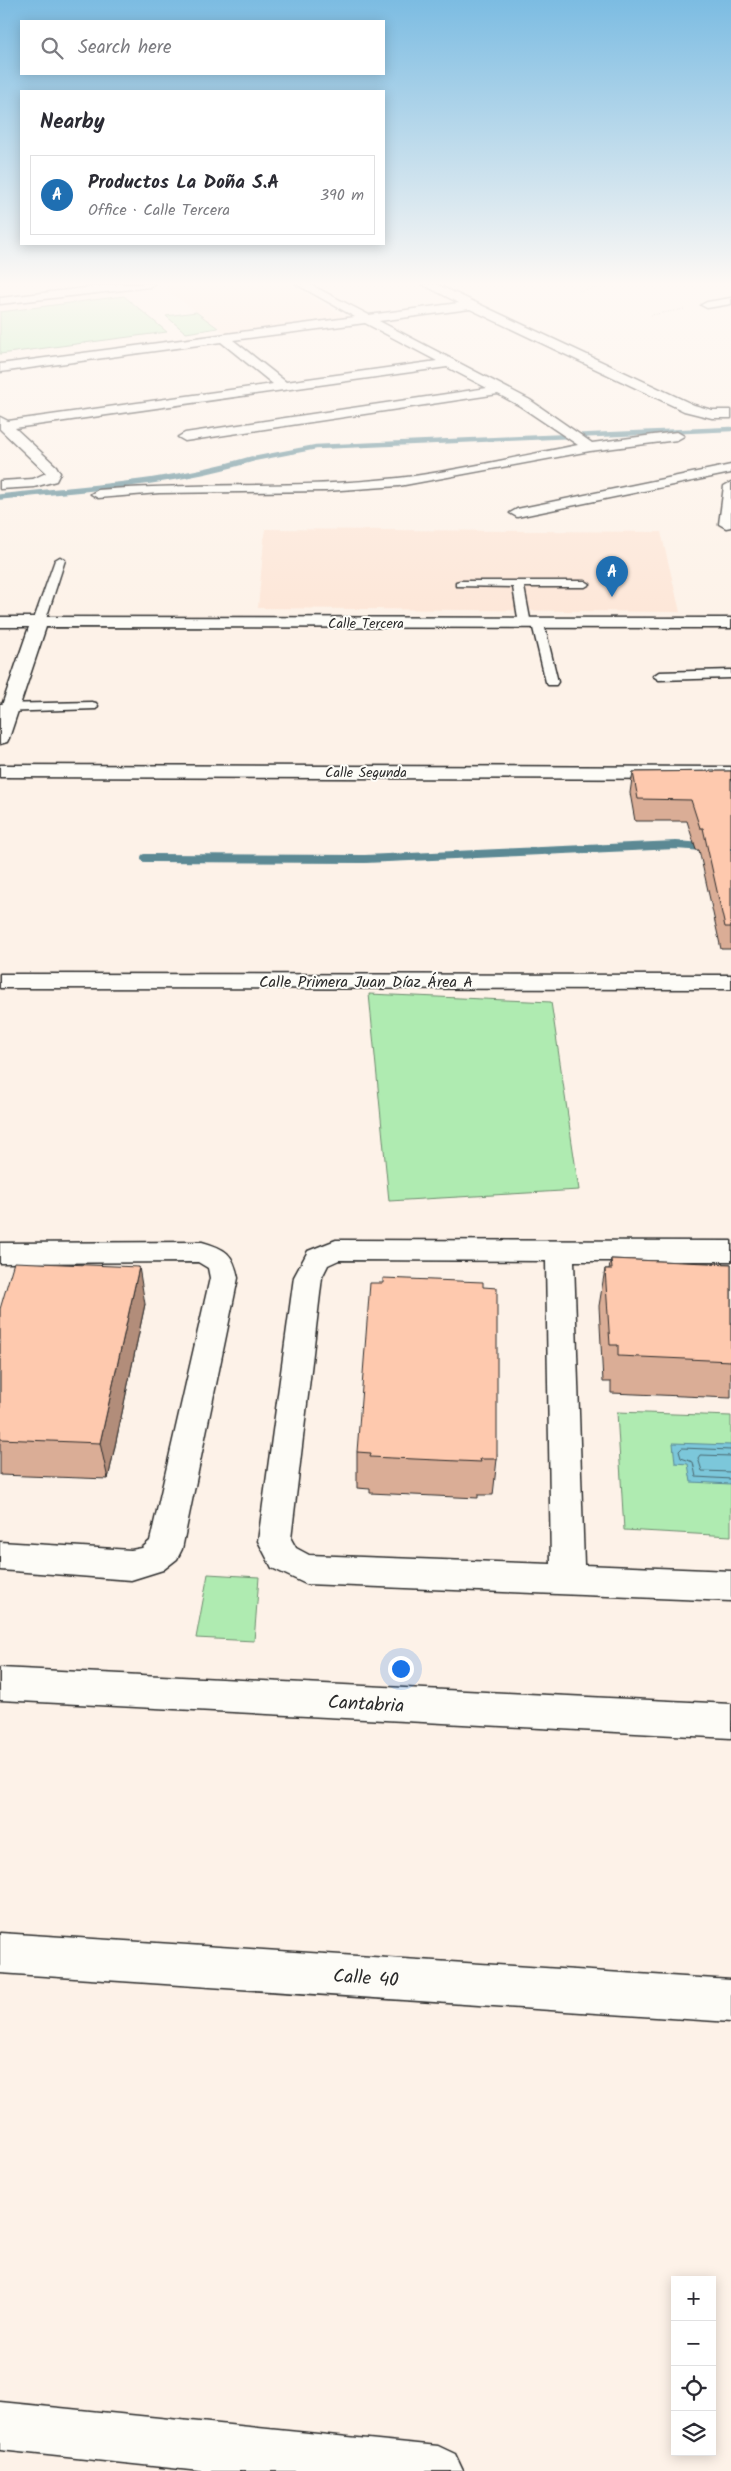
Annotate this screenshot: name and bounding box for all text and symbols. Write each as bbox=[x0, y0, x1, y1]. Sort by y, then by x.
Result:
search box bbox=[20, 20, 385, 75]
text: Search here bbox=[78, 33, 172, 63]
icon: search bbox=[38, 34, 66, 62]
text: Nearby bbox=[40, 106, 105, 139]
text: Productos La Doña S.A bbox=[88, 168, 279, 198]
text: A bbox=[52, 183, 62, 208]
text: 390 m bbox=[320, 183, 364, 208]
text: Office · Calle Tercera bbox=[88, 198, 230, 223]
pin: A bbox=[596, 556, 628, 597]
street label: Calle Tercera bbox=[328, 613, 404, 635]
street label: Calle Segunda bbox=[325, 762, 407, 784]
street label: Calle Primera Juan Díaz Área A bbox=[259, 970, 473, 995]
your location bbox=[388, 1656, 414, 1682]
street label: Cantabria bbox=[327, 1688, 405, 1722]
street label: Calle 40 bbox=[332, 1962, 400, 1996]
map controls bbox=[671, 2276, 716, 2456]
button: + bbox=[671, 2276, 716, 2321]
button: − bbox=[671, 2321, 716, 2366]
button: locate bbox=[671, 2366, 716, 2411]
button: layers bbox=[671, 2411, 716, 2456]

